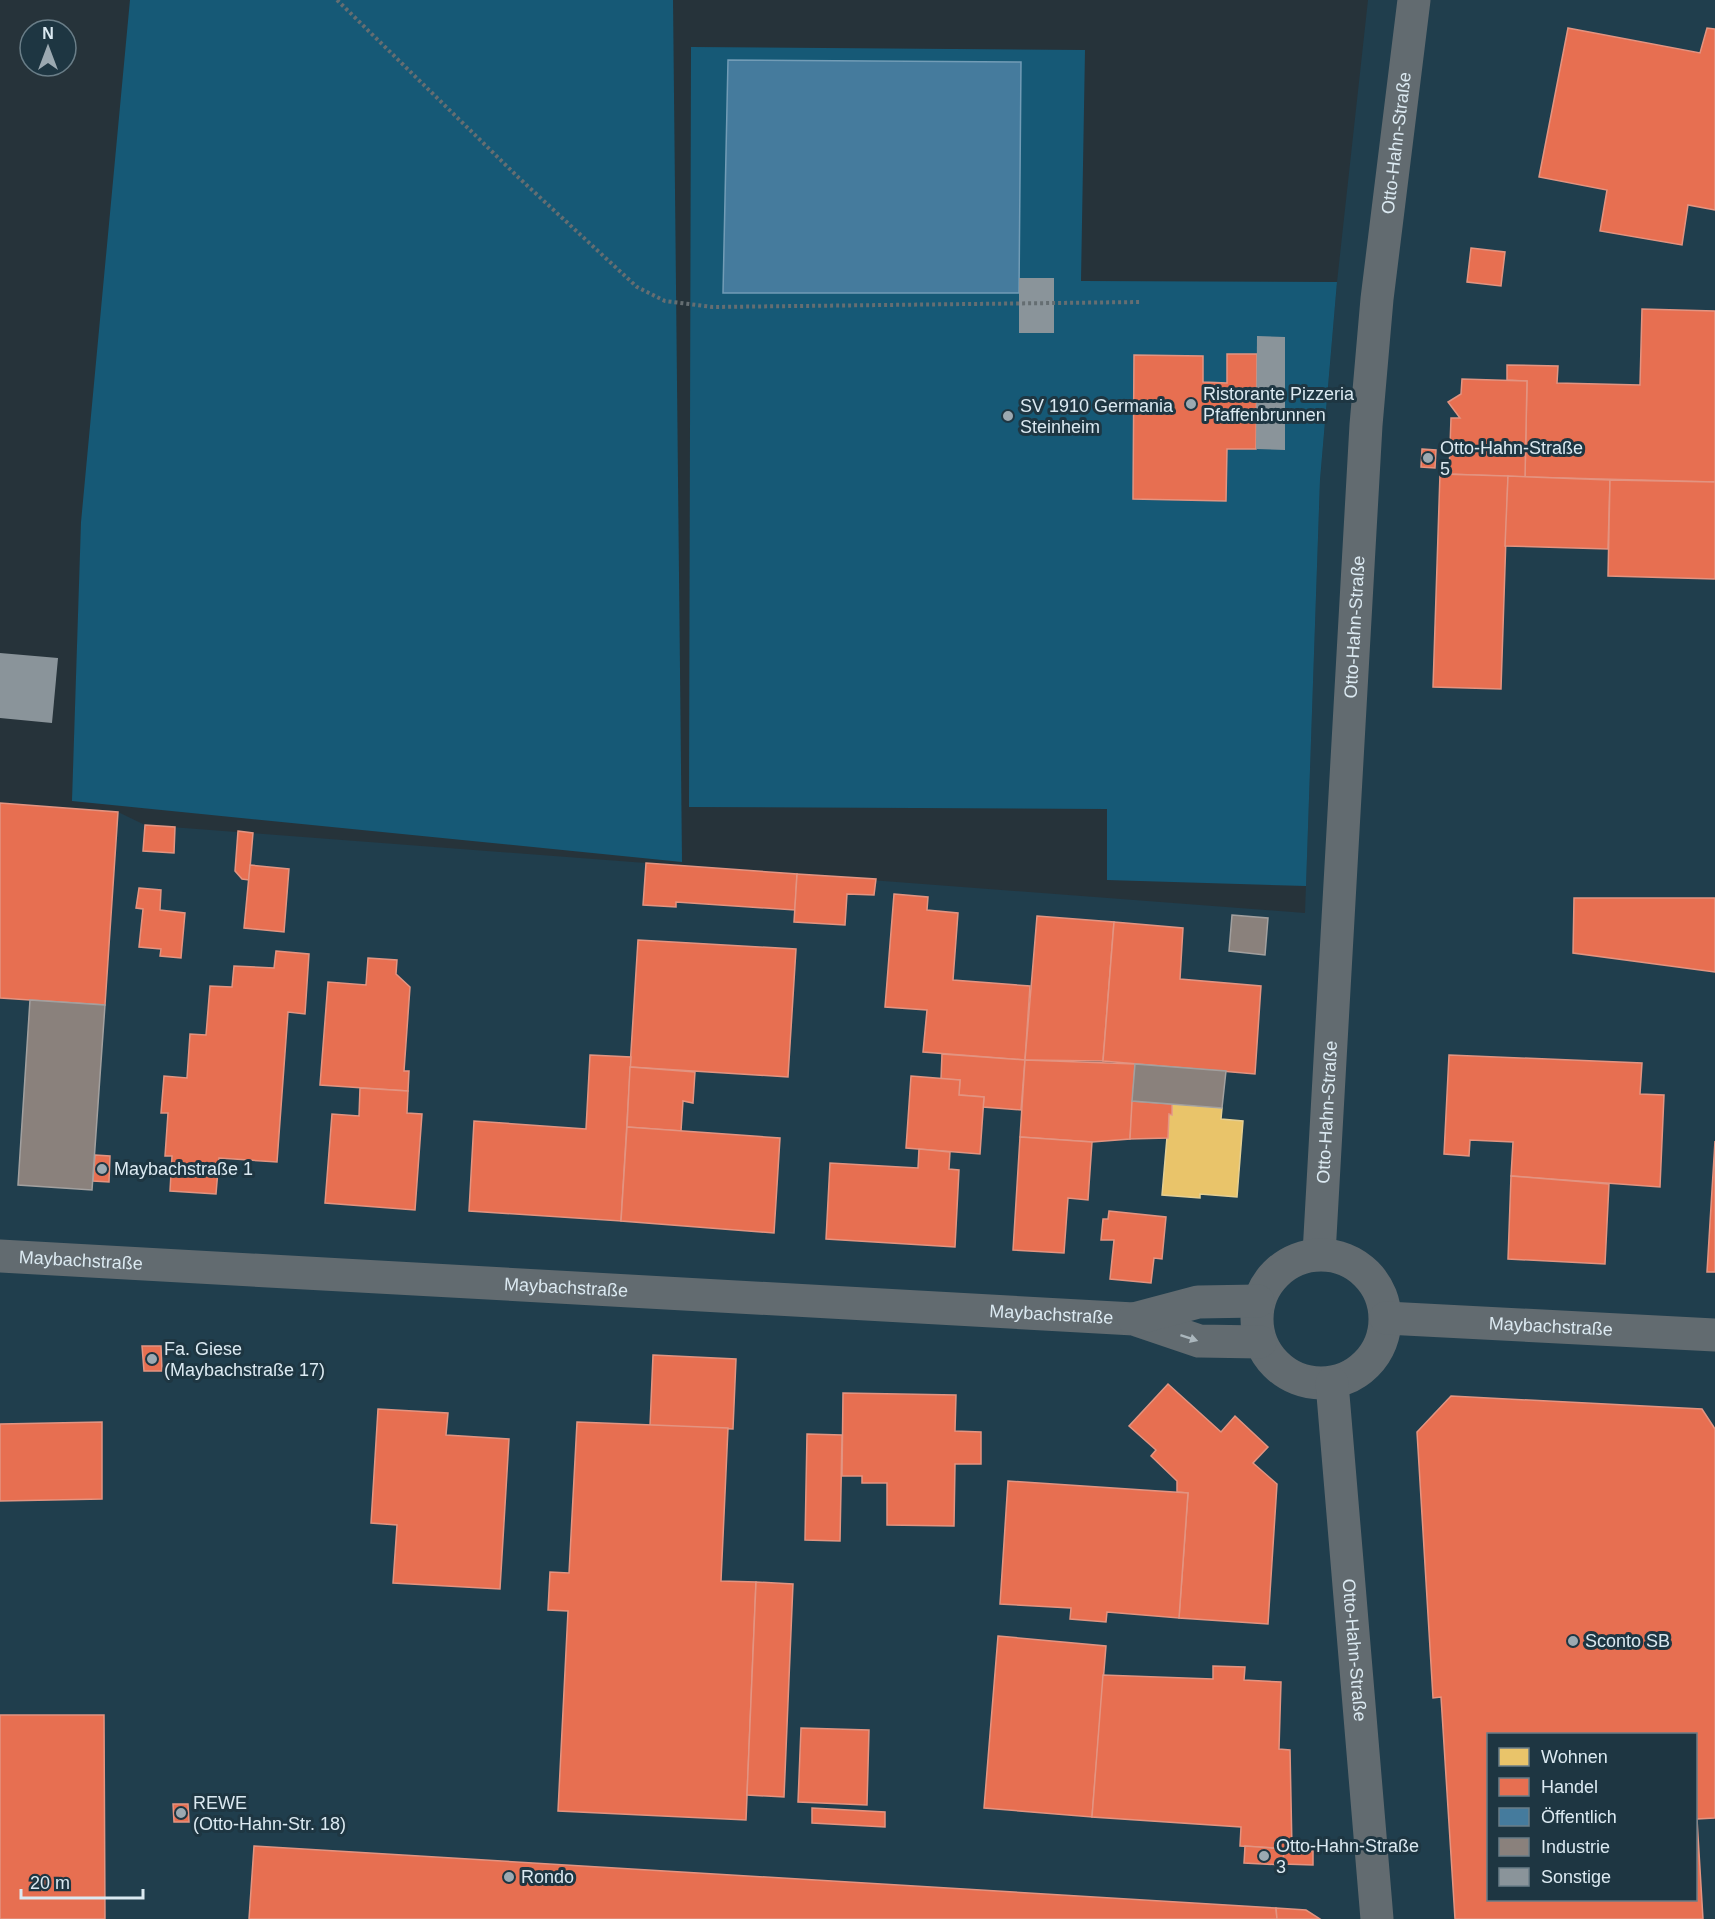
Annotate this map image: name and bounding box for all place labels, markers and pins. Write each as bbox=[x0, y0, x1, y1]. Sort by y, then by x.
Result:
place label: Ristorante Pizzeria Pfaffenbrunnen bbox=[1203, 384, 1355, 425]
place label: SV 1910 Germania Steinheim bbox=[1020, 396, 1174, 437]
marker: Ristorante Pizzeria Pfaffenbrunnen bbox=[1184, 397, 1198, 411]
marker: SV 1910 Germania Steinheim bbox=[1001, 409, 1015, 423]
place label: Otto-Hahn-Straße 5 bbox=[1440, 438, 1583, 479]
marker: Otto-Hahn-Straße 5 bbox=[1421, 451, 1435, 465]
place label: Maybachstraße 1 bbox=[114, 1159, 253, 1179]
marker: Maybachstraße 1 bbox=[95, 1162, 109, 1176]
place label: Fa. Giese (Maybachstraße 17) bbox=[164, 1339, 325, 1380]
marker: Fa. Giese (Maybachstraße 17) bbox=[145, 1352, 159, 1366]
place label: Sconto SB bbox=[1585, 1631, 1670, 1651]
marker: Sconto SB bbox=[1566, 1634, 1580, 1648]
place label: REWE (Otto-Hahn-Str. 18) bbox=[193, 1793, 346, 1834]
marker: REWE (Otto-Hahn-Str. 18) bbox=[174, 1806, 188, 1820]
place label: Otto-Hahn-Straße 3 bbox=[1276, 1836, 1419, 1877]
marker: Otto-Hahn-Straße 3 bbox=[1257, 1849, 1271, 1863]
place label: Rondo bbox=[521, 1867, 574, 1887]
marker: Rondo bbox=[502, 1870, 516, 1884]

